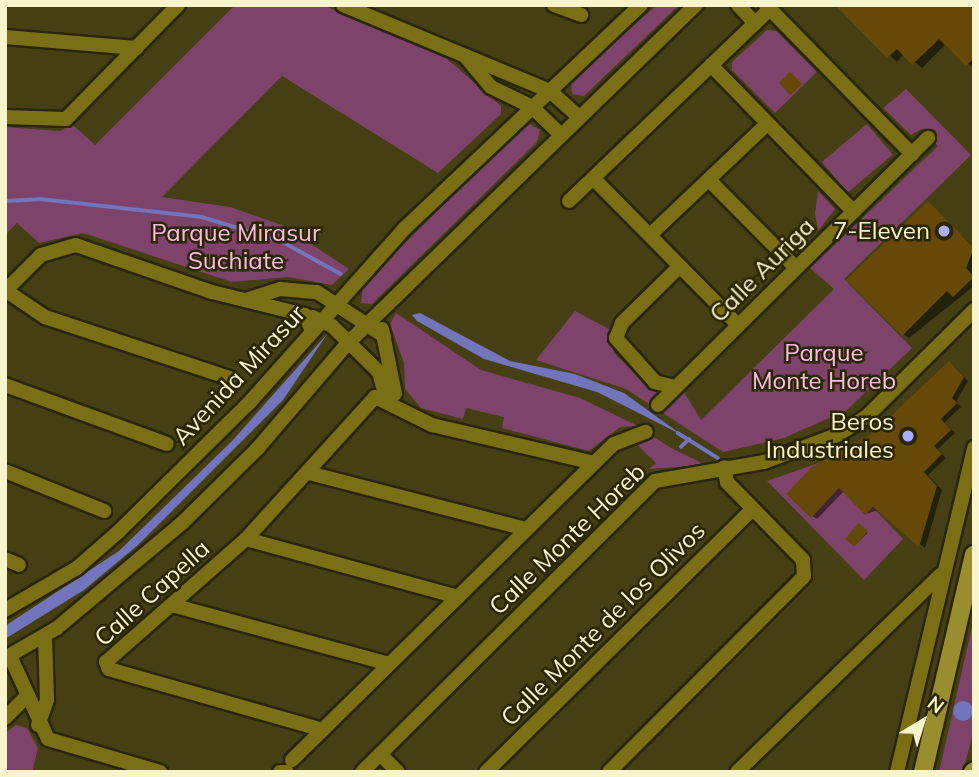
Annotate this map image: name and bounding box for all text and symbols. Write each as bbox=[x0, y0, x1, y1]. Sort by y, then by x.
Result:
street label: Calle Auriga bbox=[704, 212, 820, 328]
place label: 7-Eleven bbox=[833, 217, 930, 245]
park label: Parque Mirasur Suchiate bbox=[151, 219, 321, 275]
marker: 7-Eleven bbox=[936, 223, 952, 239]
street label: Avenida Mirasur bbox=[167, 299, 311, 451]
park label: Parque Monte Horeb bbox=[752, 339, 896, 395]
place label: Beros Industriales bbox=[766, 408, 894, 464]
marker: Beros Industriales bbox=[900, 428, 916, 444]
street label: Calle Monte Horeb bbox=[483, 457, 651, 621]
street label: Calle Monte de los Olivos bbox=[495, 516, 711, 732]
street label: Calle Capella bbox=[89, 534, 215, 652]
north arrow bbox=[888, 686, 958, 756]
text: N bbox=[923, 691, 949, 718]

